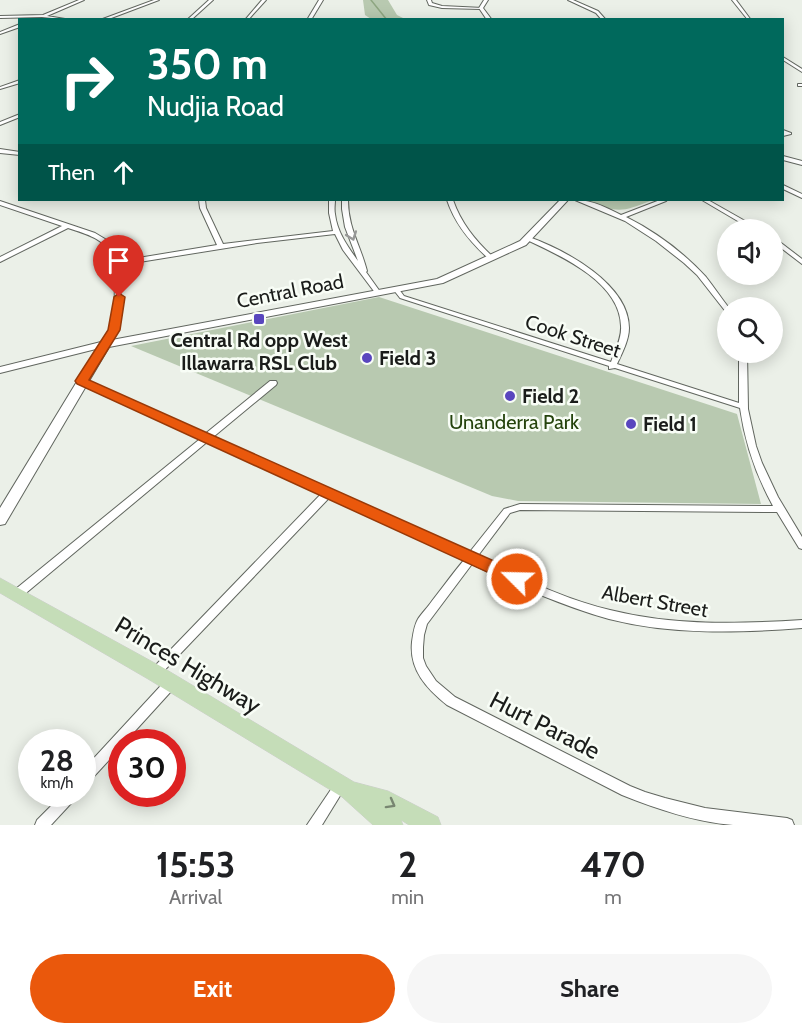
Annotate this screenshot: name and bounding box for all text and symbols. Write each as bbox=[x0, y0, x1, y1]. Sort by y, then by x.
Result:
text: 350 m bbox=[147, 38, 268, 90]
icon: right bbox=[48, 42, 126, 120]
text: Nudjia Road bbox=[147, 90, 284, 123]
icon: ahead bbox=[107, 156, 140, 189]
text: Then bbox=[48, 159, 95, 186]
map controls bbox=[717, 219, 783, 363]
button: sound bbox=[717, 219, 783, 285]
one-way arrow bbox=[345, 230, 357, 241]
pin bbox=[93, 235, 144, 297]
icon: arrive bbox=[102, 244, 135, 277]
street label: Central Road bbox=[234, 269, 346, 313]
button: search bbox=[717, 297, 783, 363]
street label: Cook Street bbox=[522, 309, 624, 363]
marker: Central Rd opp West Illawarra RSL Club bbox=[252, 312, 266, 326]
place label: Central Rd opp West Illawarra RSL Club bbox=[170, 328, 348, 375]
place label: Field 3 bbox=[379, 346, 436, 370]
marker: Field 3 bbox=[360, 351, 374, 365]
place label: Field 2 bbox=[522, 384, 579, 408]
marker: Field 2 bbox=[503, 389, 517, 403]
park label: Unanderra Park bbox=[449, 410, 579, 434]
place label: Field 1 bbox=[643, 412, 697, 436]
marker: Field 1 bbox=[624, 417, 638, 431]
position arrow bbox=[485, 547, 549, 611]
street label: Albert Street bbox=[600, 580, 710, 622]
street label: Princes Highway bbox=[110, 610, 266, 720]
street label: Hurt Parade bbox=[485, 685, 605, 765]
speed limit sign: 30 bbox=[108, 729, 186, 807]
text: 28 bbox=[40, 742, 74, 779]
text: km/h bbox=[41, 774, 73, 792]
one-way arrow bbox=[385, 797, 395, 808]
text: 15:53 bbox=[156, 842, 235, 886]
text: 2 bbox=[398, 842, 417, 886]
text: 470 bbox=[580, 842, 646, 886]
text: Arrival bbox=[169, 885, 222, 909]
text: min bbox=[391, 885, 424, 909]
text: m bbox=[604, 885, 622, 909]
button: Exit bbox=[30, 954, 395, 1023]
button: Share bbox=[407, 954, 772, 1023]

